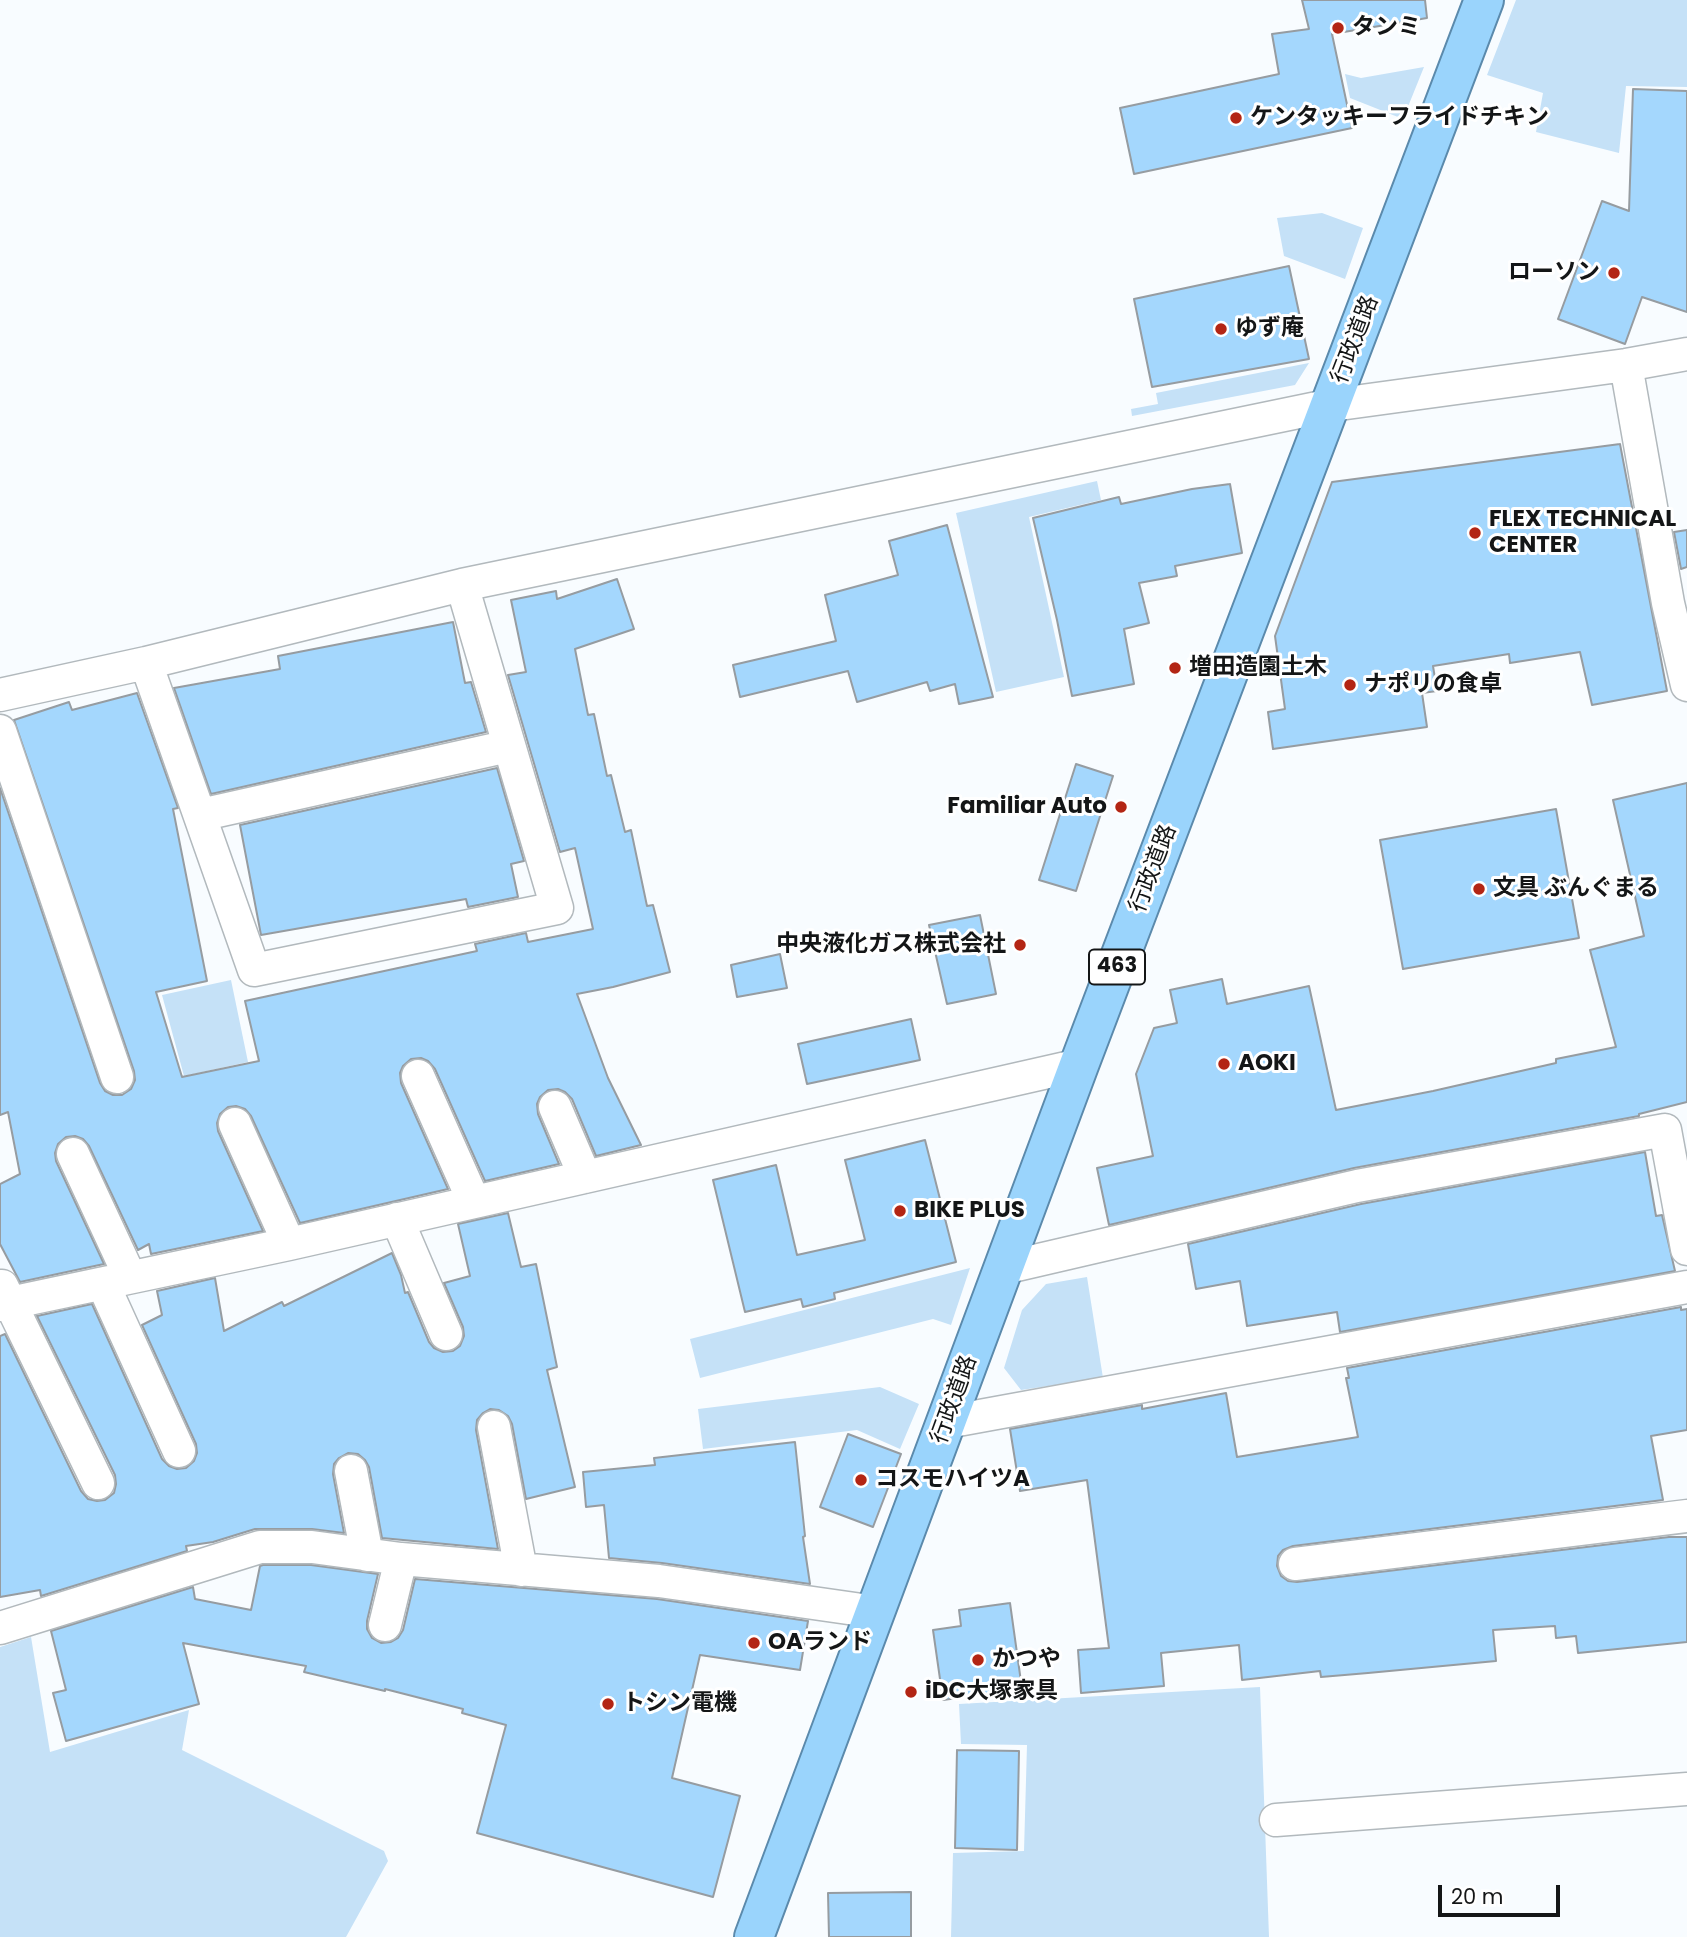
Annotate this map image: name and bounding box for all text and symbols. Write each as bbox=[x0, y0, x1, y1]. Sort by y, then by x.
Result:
place label: タンミ bbox=[1352, 14, 1421, 42]
marker: タンミ bbox=[1330, 20, 1346, 36]
place label: ケンタッキーフライドチキン bbox=[1250, 104, 1549, 132]
marker: ケンタッキーフライドチキン bbox=[1228, 110, 1244, 126]
place label: ローソン bbox=[1508, 259, 1600, 287]
marker: ローソン bbox=[1606, 265, 1622, 281]
street label: 行政道路 bbox=[1327, 292, 1385, 388]
place label: ゆず庵 bbox=[1235, 315, 1304, 343]
marker: ゆず庵 bbox=[1213, 321, 1229, 337]
place label: FLEX TECHNICAL CENTER bbox=[1489, 506, 1676, 560]
marker: FLEX TECHNICAL CENTER bbox=[1467, 525, 1483, 541]
place label: 増田造園土木 bbox=[1189, 654, 1327, 682]
marker: 増田造園土木 bbox=[1167, 660, 1183, 676]
place label: ナポリの食卓 bbox=[1364, 671, 1502, 699]
marker: ナポリの食卓 bbox=[1342, 677, 1358, 693]
place label: Familiar Auto bbox=[947, 793, 1107, 821]
marker: Familiar Auto bbox=[1113, 799, 1129, 815]
street label: 行政道路 bbox=[1125, 821, 1183, 917]
place label: 文具 ぶんぐまる bbox=[1493, 875, 1659, 903]
marker: 文具 ぶんぐまる bbox=[1471, 881, 1487, 897]
place label: 中央液化ガス株式会社 bbox=[776, 931, 1006, 959]
marker: 中央液化ガス株式会社 bbox=[1012, 937, 1028, 953]
road number: 463 bbox=[1089, 950, 1145, 984]
place label: AOKI bbox=[1238, 1050, 1296, 1078]
marker: AOKI bbox=[1216, 1056, 1232, 1072]
place label: BIKE PLUS bbox=[914, 1197, 1025, 1225]
marker: BIKE PLUS bbox=[892, 1203, 908, 1219]
street label: 行政道路 bbox=[926, 1352, 984, 1448]
place label: コスモハイツA bbox=[875, 1466, 1030, 1494]
marker: コスモハイツA bbox=[853, 1472, 869, 1488]
place label: OAランド bbox=[768, 1629, 872, 1657]
marker: OAランド bbox=[746, 1635, 762, 1651]
place label: かつや bbox=[992, 1646, 1061, 1674]
marker: かつや bbox=[970, 1652, 986, 1668]
place label: iDC大塚家具 bbox=[925, 1678, 1058, 1706]
marker: iDC大塚家具 bbox=[903, 1684, 919, 1700]
place label: トシン電機 bbox=[622, 1690, 737, 1718]
marker: トシン電機 bbox=[600, 1696, 616, 1712]
scale bar bbox=[1442, 1870, 1564, 1914]
text: 20 m bbox=[1451, 1882, 1504, 1911]

